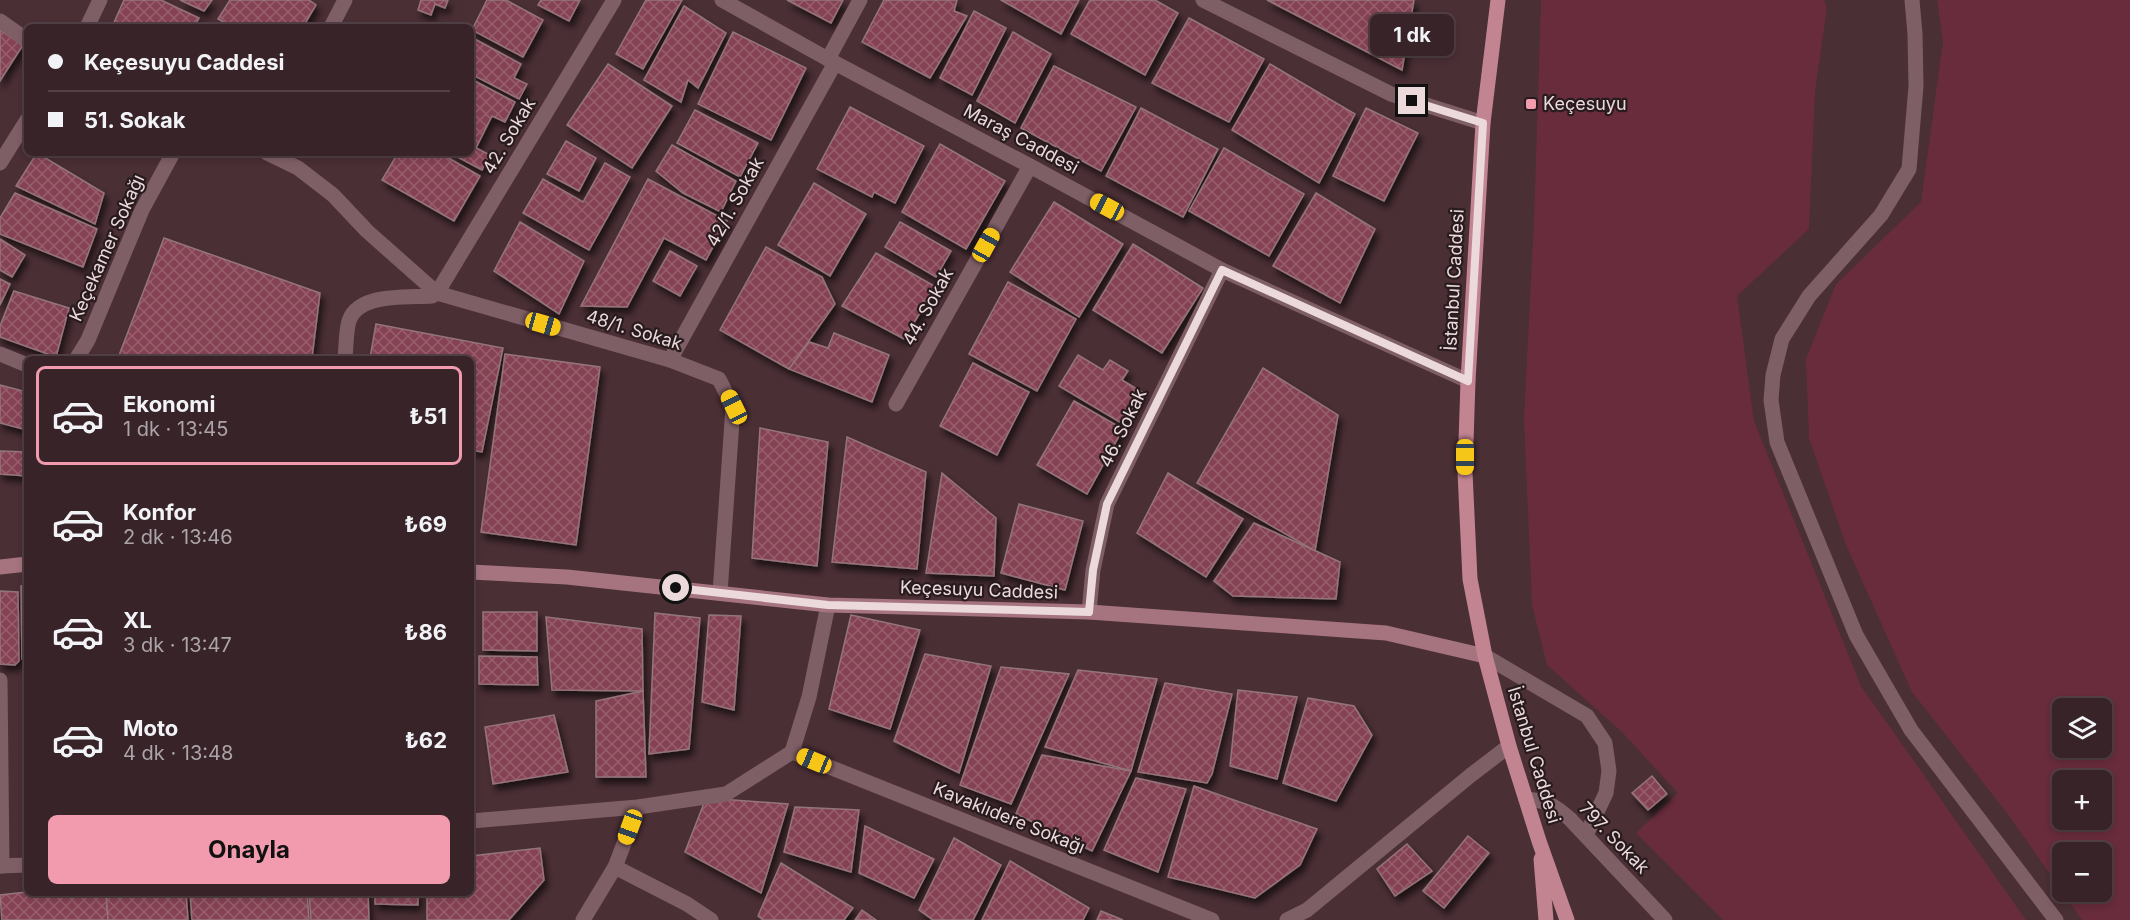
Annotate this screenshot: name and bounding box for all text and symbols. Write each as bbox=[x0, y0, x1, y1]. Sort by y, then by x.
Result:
callout: 1 dk bbox=[1370, 14, 1454, 56]
text: 1 dk bbox=[1393, 23, 1431, 47]
text: Keçesuyu Caddesi bbox=[84, 49, 284, 75]
route end bbox=[1398, 87, 1425, 114]
place label: Keçesuyu bbox=[1543, 93, 1627, 114]
street label: 42. Sokak bbox=[478, 94, 540, 178]
marker: Keçesuyu bbox=[1524, 97, 1538, 111]
street label: Maraş Caddesi bbox=[960, 99, 1082, 178]
text: 51. Sokak bbox=[84, 107, 186, 133]
street label: 42/1. Sokak bbox=[701, 153, 768, 250]
street label: Keçekamer Sokağı bbox=[65, 171, 148, 324]
car bbox=[1087, 191, 1127, 223]
street label: İstanbul Caddesi bbox=[1438, 209, 1468, 351]
car bbox=[969, 225, 1003, 265]
street label: 44. Sokak bbox=[898, 264, 957, 349]
street label: 48/1. Sokak bbox=[584, 305, 685, 354]
car bbox=[523, 310, 563, 338]
street label: 46. Sokak bbox=[1095, 385, 1151, 470]
car bbox=[718, 387, 750, 427]
icon: car bbox=[51, 389, 105, 443]
text: Ekonomi bbox=[123, 391, 215, 417]
text: ₺51 bbox=[409, 403, 447, 429]
text: 1 dk · 13:45 bbox=[123, 417, 228, 441]
car bbox=[1456, 439, 1474, 475]
icon: car bbox=[51, 497, 105, 551]
text: Konfor bbox=[123, 499, 196, 525]
text: ₺69 bbox=[404, 511, 447, 537]
text: 2 dk · 13:46 bbox=[123, 525, 233, 549]
route start bbox=[662, 574, 689, 601]
street label: Keçesuyu Caddesi bbox=[900, 576, 1058, 603]
icon: car bbox=[51, 605, 105, 659]
text: XL bbox=[123, 607, 152, 633]
text: ₺86 bbox=[404, 619, 447, 645]
text: 3 dk · 13:47 bbox=[123, 633, 232, 657]
street label: İstanbul Caddesi bbox=[1504, 684, 1566, 826]
map controls bbox=[2052, 698, 2112, 902]
button: layers bbox=[2052, 698, 2112, 758]
icon: car bbox=[51, 713, 105, 767]
text: Moto bbox=[123, 715, 178, 741]
text: ₺62 bbox=[405, 727, 447, 753]
text: 4 dk · 13:48 bbox=[123, 741, 233, 765]
car bbox=[794, 746, 834, 776]
button: + bbox=[2052, 770, 2112, 830]
street label: Kavaklıdere Sokağı bbox=[930, 777, 1088, 858]
street label: 797. Sokak bbox=[1575, 798, 1654, 878]
car bbox=[615, 807, 645, 847]
button: Onayla bbox=[48, 815, 450, 884]
button: − bbox=[2052, 842, 2112, 902]

